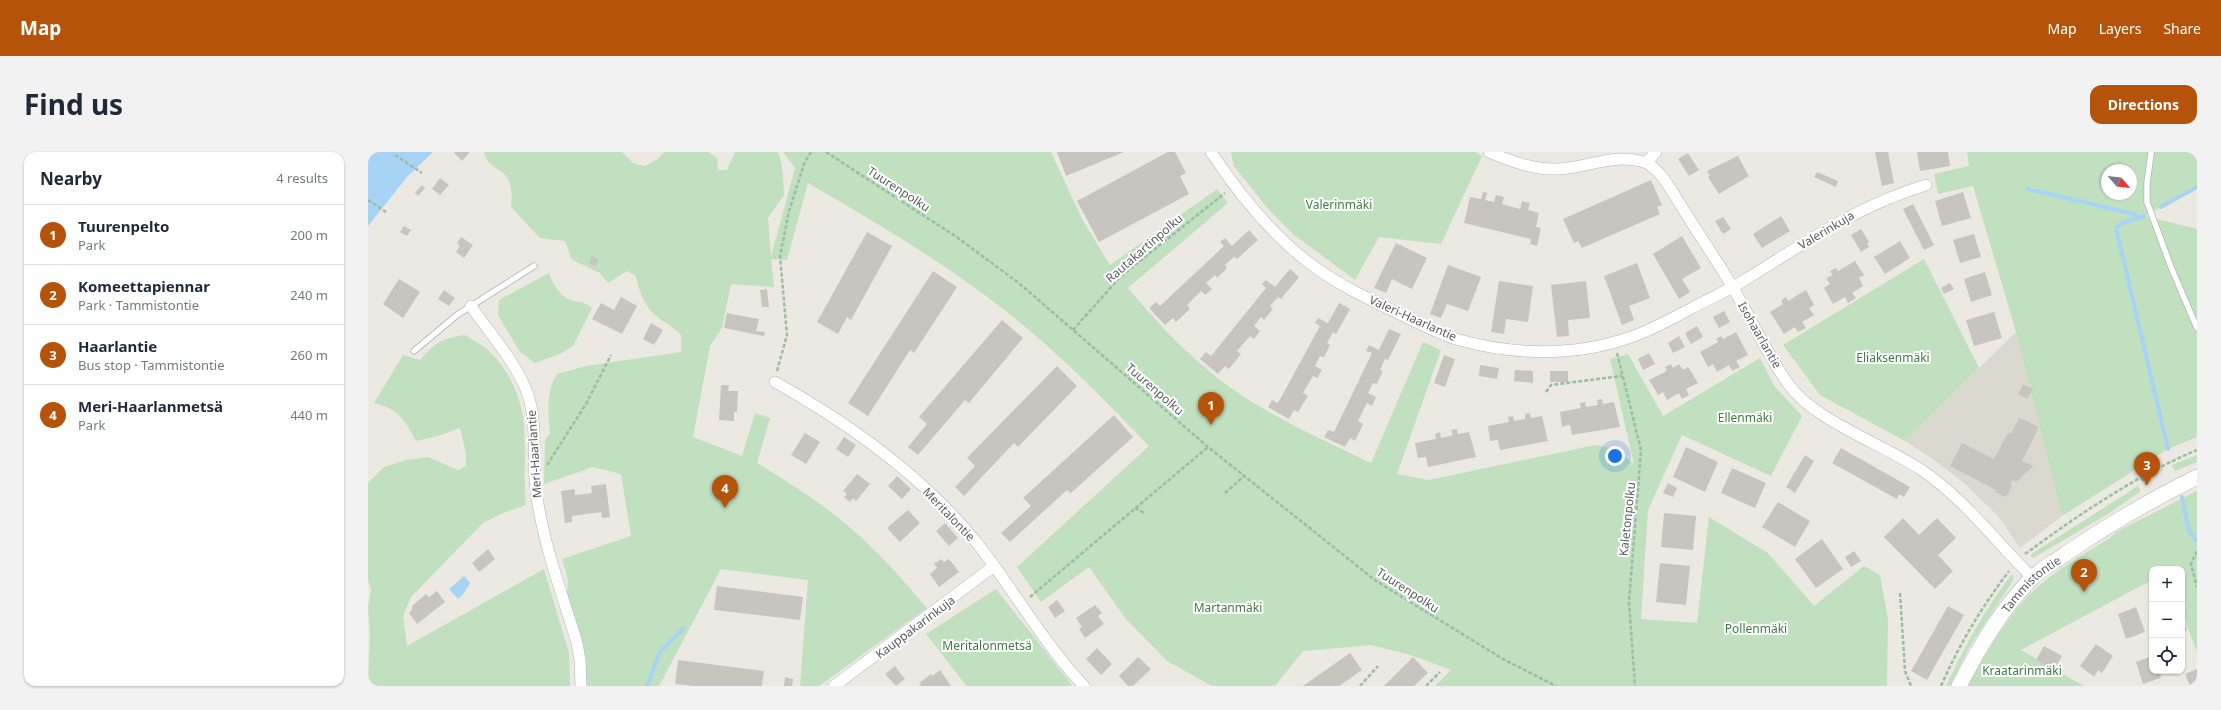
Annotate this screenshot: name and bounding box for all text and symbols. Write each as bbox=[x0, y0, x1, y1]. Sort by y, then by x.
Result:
text: Map bbox=[20, 15, 61, 41]
text: Map bbox=[2048, 19, 2077, 38]
text: Layers bbox=[2099, 19, 2141, 38]
text: Share bbox=[2163, 19, 2201, 38]
text: Find us bbox=[24, 85, 123, 123]
button: Directions bbox=[2090, 85, 2197, 124]
street label: Tuurenpolku bbox=[864, 162, 934, 216]
north arrow bbox=[2101, 164, 2137, 200]
text: Nearby bbox=[40, 167, 102, 190]
text: 4 results bbox=[276, 169, 328, 187]
park label: Valerinmäki bbox=[1306, 196, 1372, 213]
street label: Valerinkuja bbox=[1795, 207, 1857, 253]
street label: Rautakartinpolku bbox=[1102, 210, 1186, 286]
text: Tuurenpelto bbox=[78, 216, 169, 236]
text: 1 bbox=[49, 226, 57, 244]
text: 200 m bbox=[290, 226, 328, 244]
text: Park bbox=[78, 236, 105, 254]
text: Komeettapiennar bbox=[78, 276, 210, 296]
text: 2 bbox=[49, 286, 57, 304]
text: 240 m bbox=[290, 286, 328, 304]
street label: Valeri-Haarlantie bbox=[1366, 291, 1460, 345]
text: Park · Tammistontie bbox=[78, 296, 199, 314]
street label: Isohaarlantie bbox=[1734, 299, 1786, 372]
text: Haarlantie bbox=[78, 336, 157, 356]
text: 3 bbox=[49, 346, 57, 364]
text: 260 m bbox=[290, 346, 328, 364]
park label: Eliaksenmäki bbox=[1856, 349, 1930, 366]
text: Bus stop · Tammistontie bbox=[78, 356, 224, 374]
street label: Tuurenpolku bbox=[1122, 359, 1188, 419]
pin: 1 bbox=[1198, 392, 1224, 425]
text: Meri-Haarlanmetsä bbox=[78, 396, 223, 416]
text: 4 bbox=[49, 406, 57, 424]
text: 440 m bbox=[290, 406, 328, 424]
street label: Meri-Haarlantie bbox=[522, 409, 546, 499]
park label: Ellenmäki bbox=[1718, 409, 1772, 426]
text: Park bbox=[78, 416, 105, 434]
your location bbox=[1605, 446, 1625, 466]
pin: 3 bbox=[2134, 452, 2160, 485]
pin: 4 bbox=[712, 475, 738, 508]
street label: Kaletonpolku bbox=[1615, 481, 1639, 557]
street label: Meritalontie bbox=[919, 483, 979, 545]
street label: Tammistontie bbox=[1997, 551, 2064, 616]
pin: 2 bbox=[2071, 559, 2097, 592]
street label: Tuurenpolku bbox=[1373, 563, 1443, 617]
map controls bbox=[2149, 566, 2185, 674]
button: + bbox=[2149, 566, 2185, 602]
street label: Kauppakarinkuja bbox=[872, 592, 958, 662]
park label: Martanmäki bbox=[1194, 599, 1262, 616]
button: − bbox=[2149, 602, 2185, 638]
park label: Pollenmäki bbox=[1725, 620, 1787, 637]
park label: Meritalonmetsä bbox=[942, 637, 1032, 654]
button: locate bbox=[2149, 638, 2185, 674]
park label: Kraatarinmäki bbox=[1982, 662, 2062, 679]

